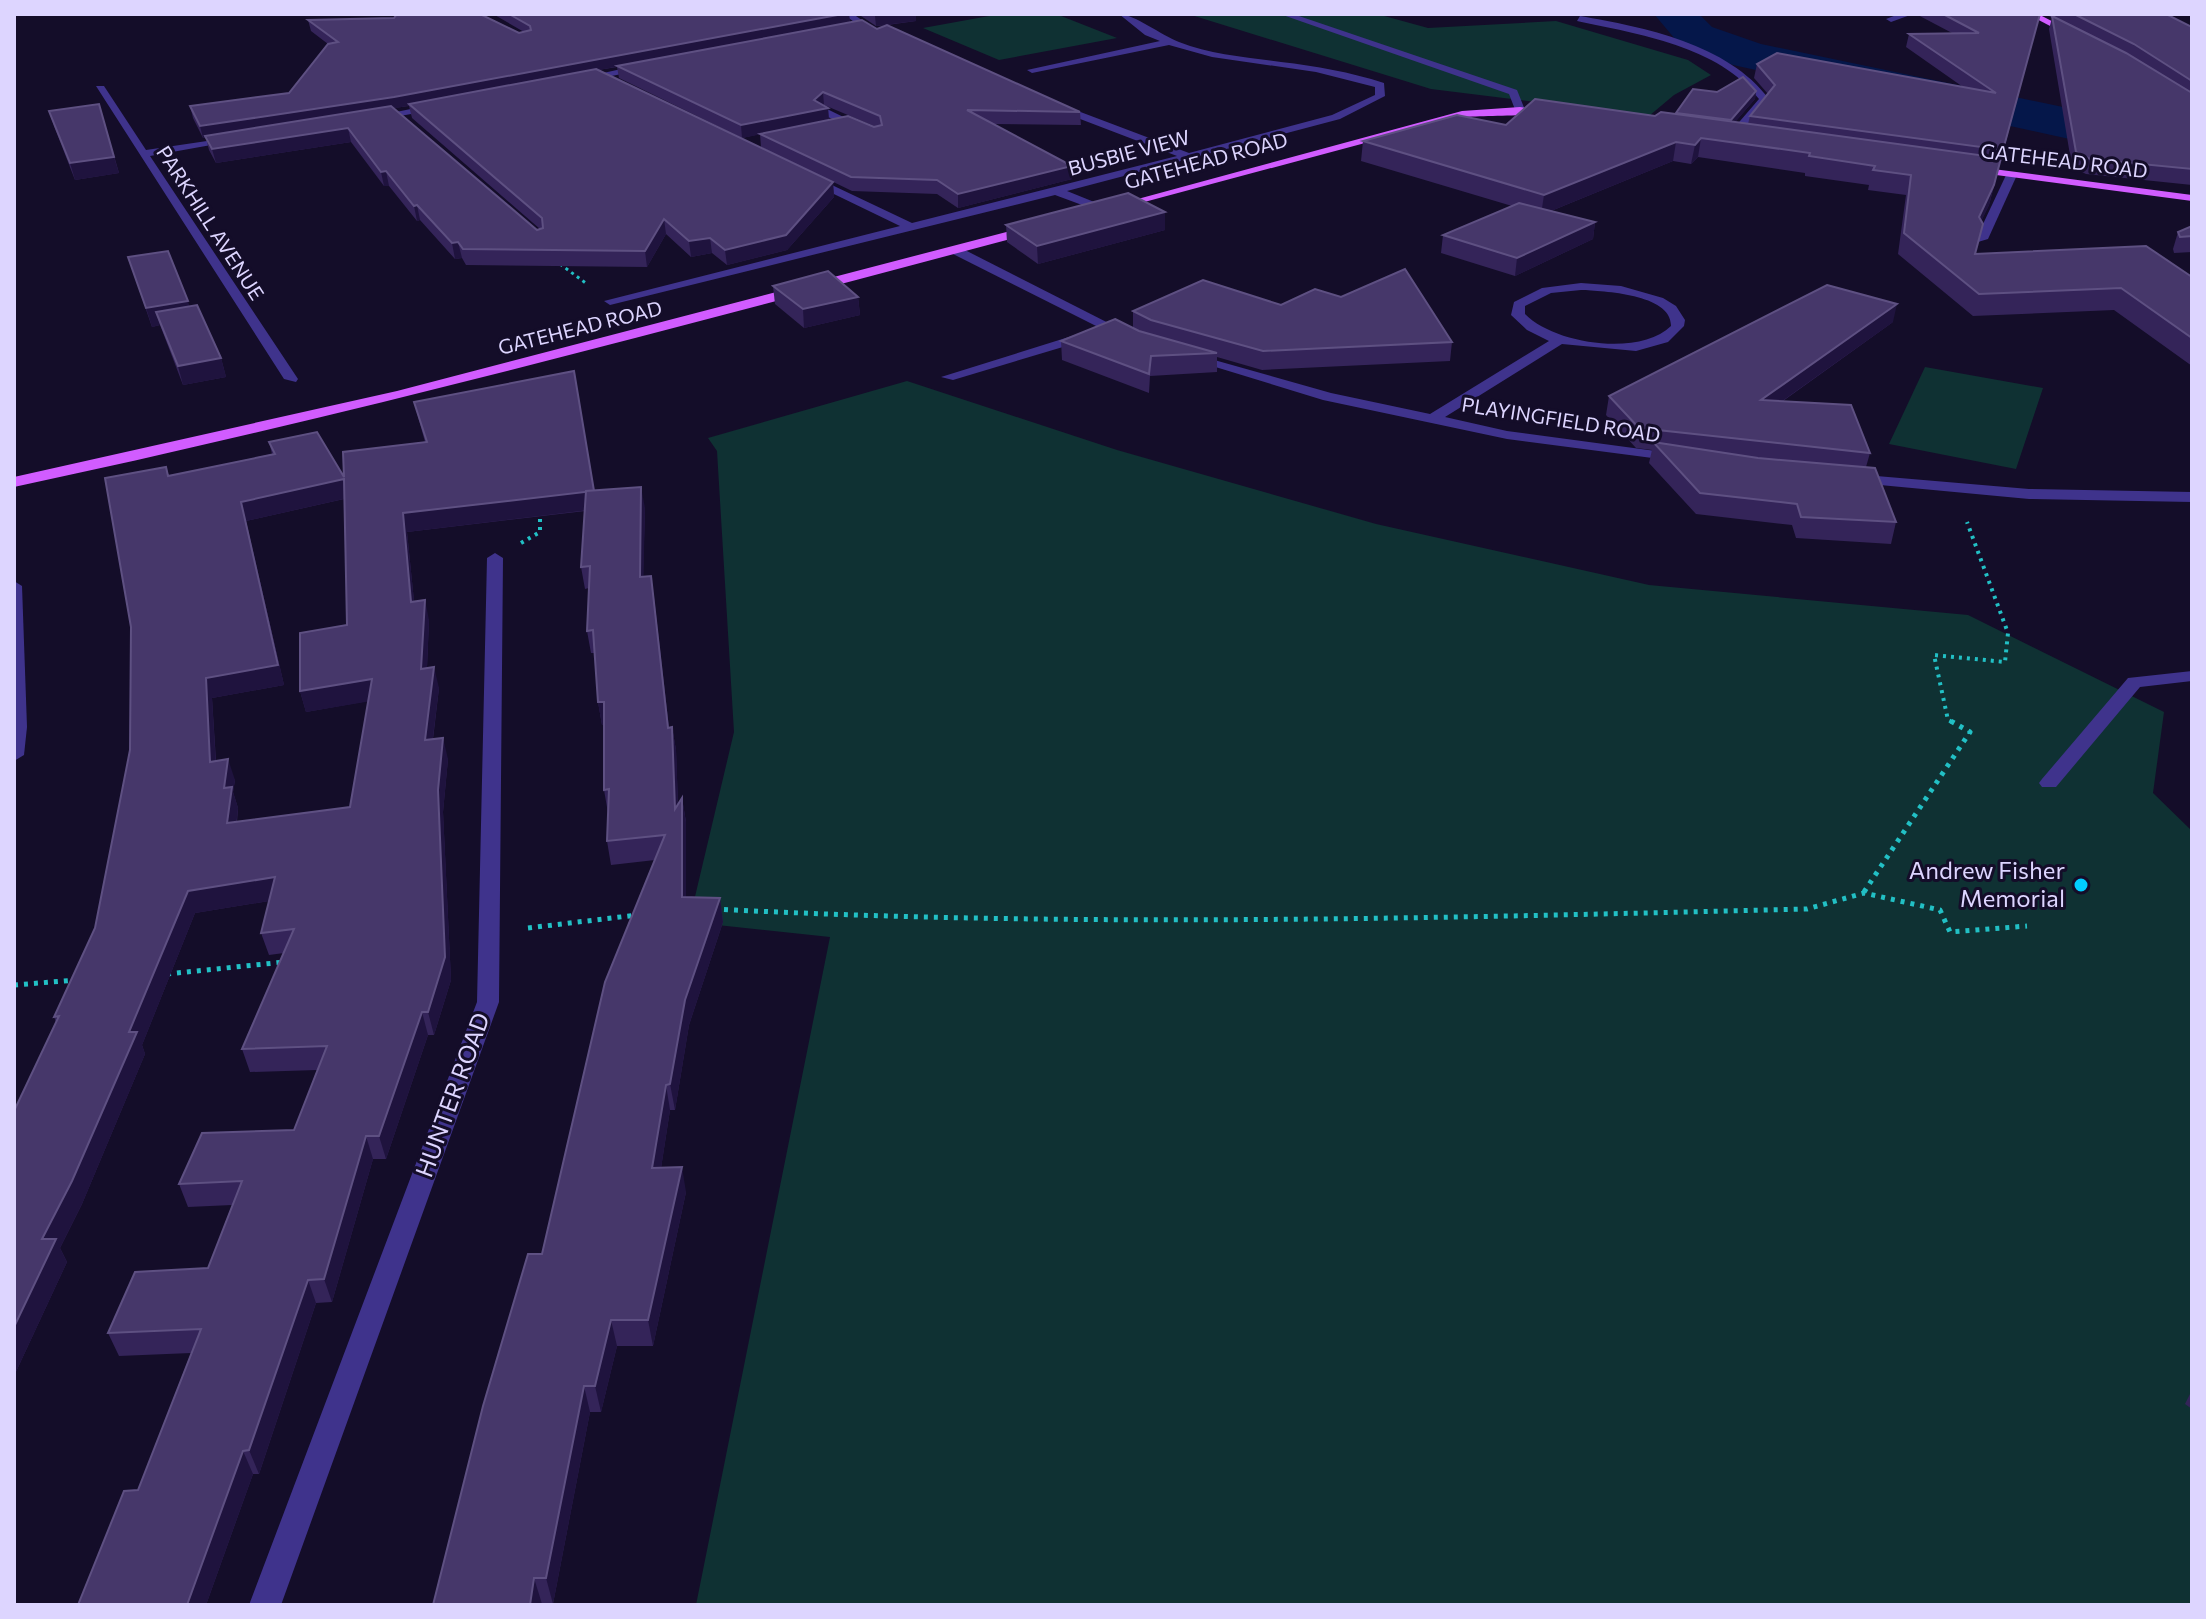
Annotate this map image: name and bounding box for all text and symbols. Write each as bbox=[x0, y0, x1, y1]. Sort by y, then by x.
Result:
street label: BUSBIE VIEW bbox=[1065, 124, 1192, 180]
street label: GATEHEAD ROAD bbox=[1121, 127, 1290, 193]
street label: GATEHEAD ROAD bbox=[1979, 138, 2149, 182]
street label: PARKHILL AVENUE bbox=[152, 141, 270, 304]
street label: GATEHEAD ROAD bbox=[495, 295, 664, 359]
street label: PLAYINGFIELD ROAD bbox=[1460, 391, 1662, 447]
place label: Andrew Fisher Memorial bbox=[1909, 855, 2065, 912]
marker: Andrew Fisher Memorial bbox=[2072, 876, 2090, 894]
street label: HUNTER ROAD bbox=[408, 1008, 495, 1181]

